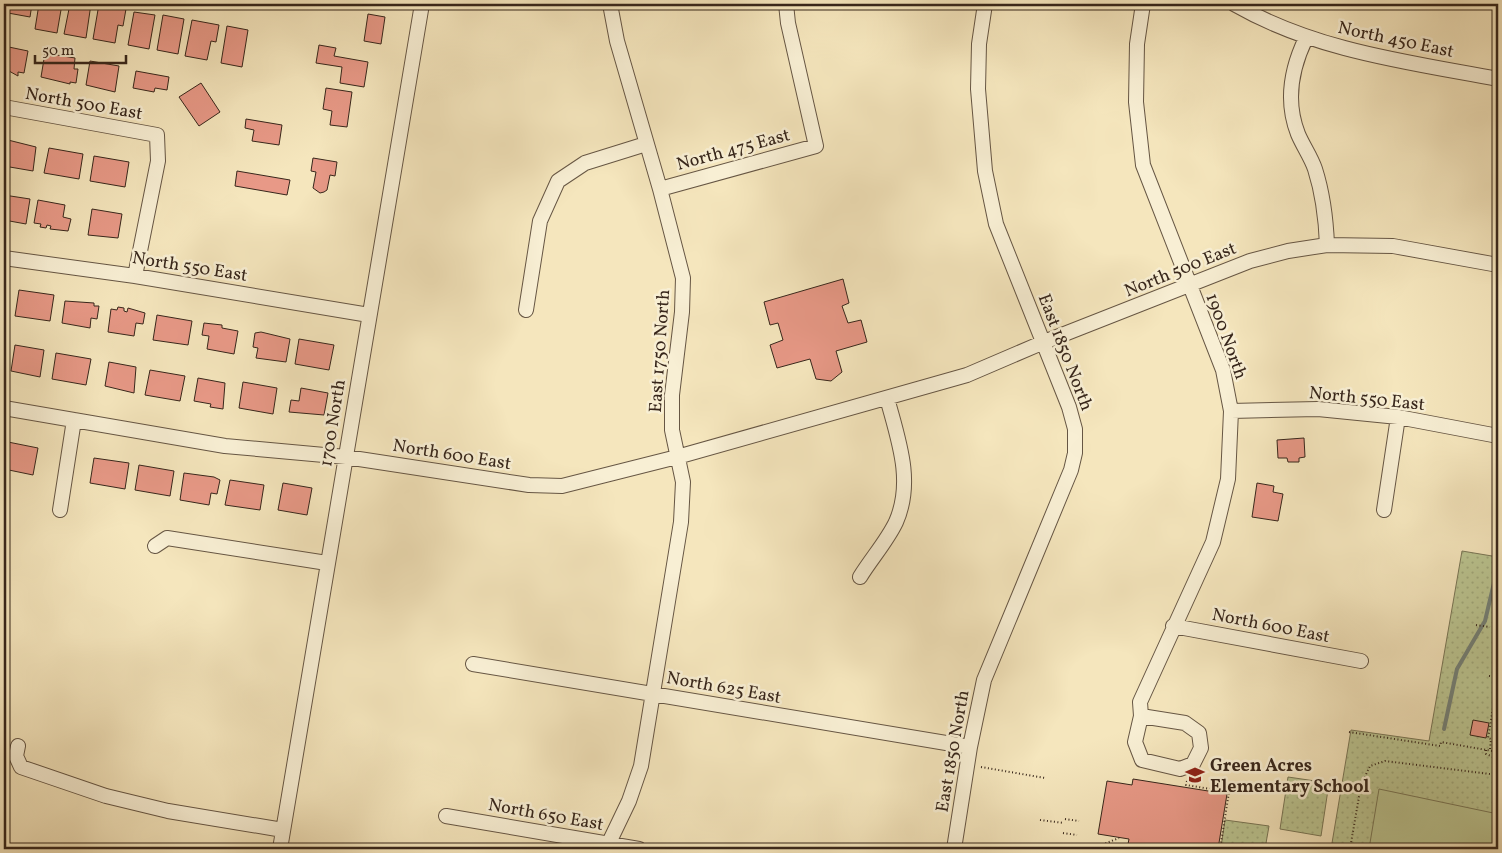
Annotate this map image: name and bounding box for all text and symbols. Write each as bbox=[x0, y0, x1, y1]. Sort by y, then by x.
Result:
street label: North 450 East bbox=[1335, 16, 1456, 65]
scale bar bbox=[35, 32, 126, 64]
text: 50 m bbox=[42, 41, 74, 62]
street label: North 500 East bbox=[23, 82, 144, 127]
street label: North 475 East bbox=[674, 123, 793, 178]
street label: North 500 East bbox=[1121, 237, 1240, 304]
street label: North 550 East bbox=[130, 246, 249, 289]
street label: East 1750 North bbox=[644, 288, 677, 414]
street label: East 1850 North bbox=[1031, 290, 1099, 415]
street label: 1900 North bbox=[1198, 290, 1253, 383]
street label: 1700 North bbox=[314, 378, 353, 469]
street label: North 550 East bbox=[1308, 381, 1426, 418]
street label: North 600 East bbox=[391, 434, 513, 477]
street label: North 600 East bbox=[1210, 603, 1332, 650]
street label: North 625 East bbox=[664, 666, 783, 711]
street label: East 1850 North bbox=[930, 688, 977, 814]
place label: Green Acres Elementary School bbox=[1210, 754, 1370, 800]
school or university icon: Green Acres Elementary School bbox=[1184, 764, 1206, 786]
street label: North 650 East bbox=[486, 793, 605, 838]

